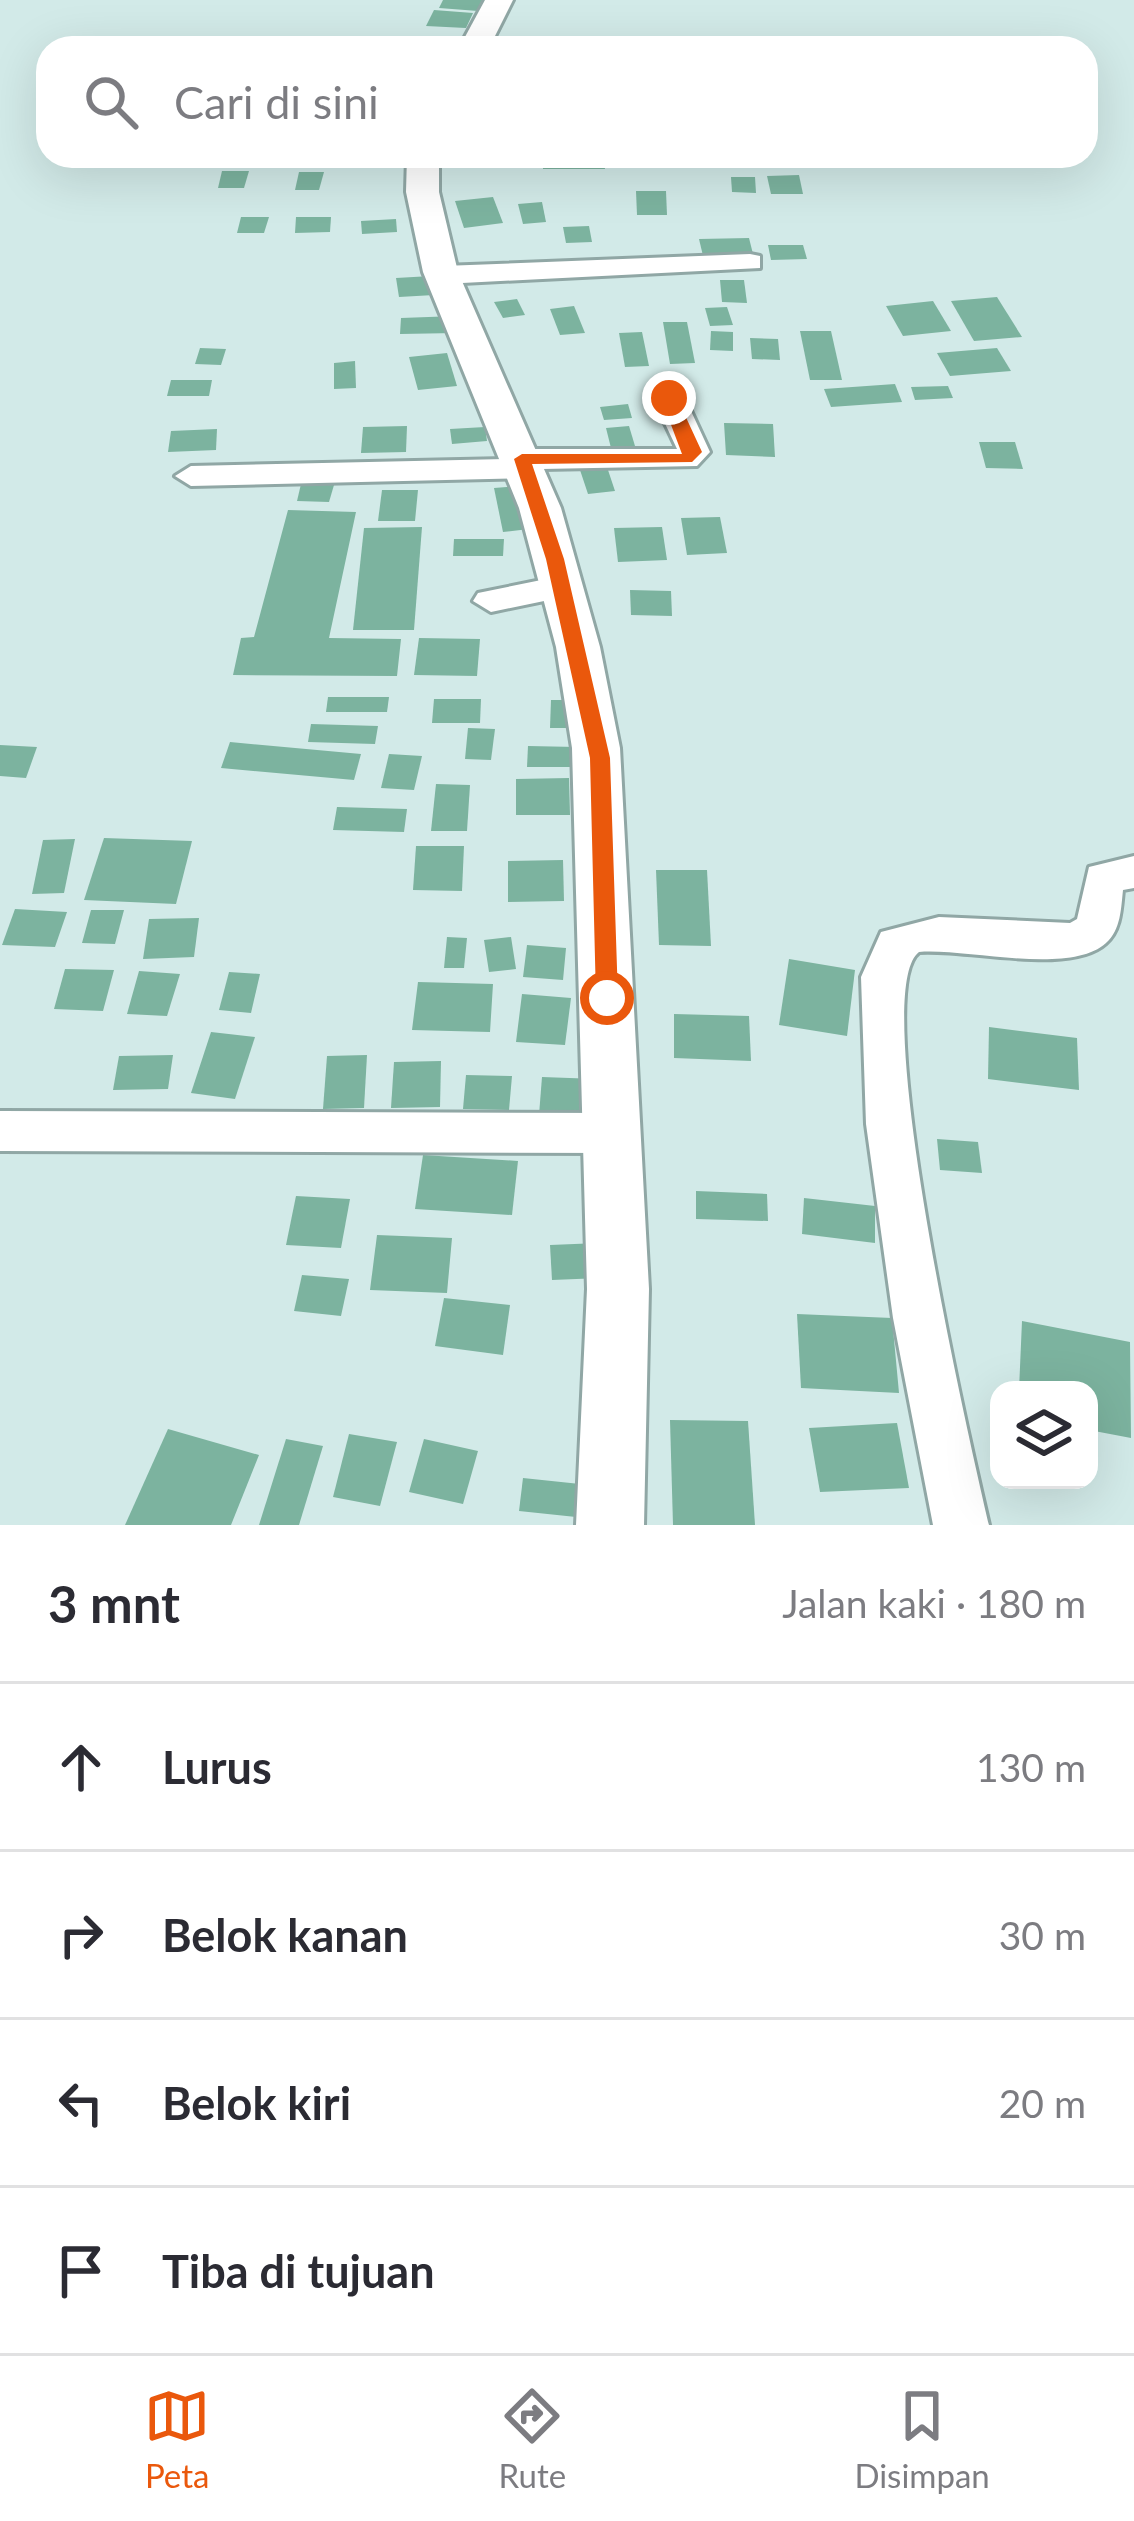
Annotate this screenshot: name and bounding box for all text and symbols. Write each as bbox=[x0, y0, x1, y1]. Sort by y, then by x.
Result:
search box bbox=[36, 36, 1098, 168]
icon: search bbox=[78, 69, 144, 135]
text: Cari di sini bbox=[174, 75, 379, 129]
route end bbox=[642, 371, 696, 425]
route start bbox=[580, 971, 634, 1025]
map controls bbox=[990, 1381, 1098, 1489]
button: layers bbox=[990, 1381, 1098, 1489]
text: 3 mnt bbox=[48, 1573, 180, 1634]
text: Jalan kaki · 180 m bbox=[782, 1580, 1086, 1626]
icon: ahead bbox=[48, 1734, 114, 1800]
text: Lurus bbox=[162, 1740, 272, 1794]
text: 130 m bbox=[976, 1744, 1086, 1790]
icon: right bbox=[48, 1902, 114, 1968]
text: Belok kanan bbox=[162, 1908, 408, 1962]
text: 30 m bbox=[999, 1912, 1086, 1958]
icon: left bbox=[48, 2070, 114, 2136]
text: Belok kiri bbox=[162, 2076, 351, 2130]
text: 20 m bbox=[999, 2080, 1086, 2126]
icon: arrive bbox=[48, 2238, 114, 2304]
text: Tiba di tujuan bbox=[162, 2244, 435, 2298]
tab: Peta bbox=[144, 2383, 210, 2495]
tab: Rute bbox=[499, 2383, 566, 2495]
tab: Disimpan bbox=[854, 2383, 990, 2495]

